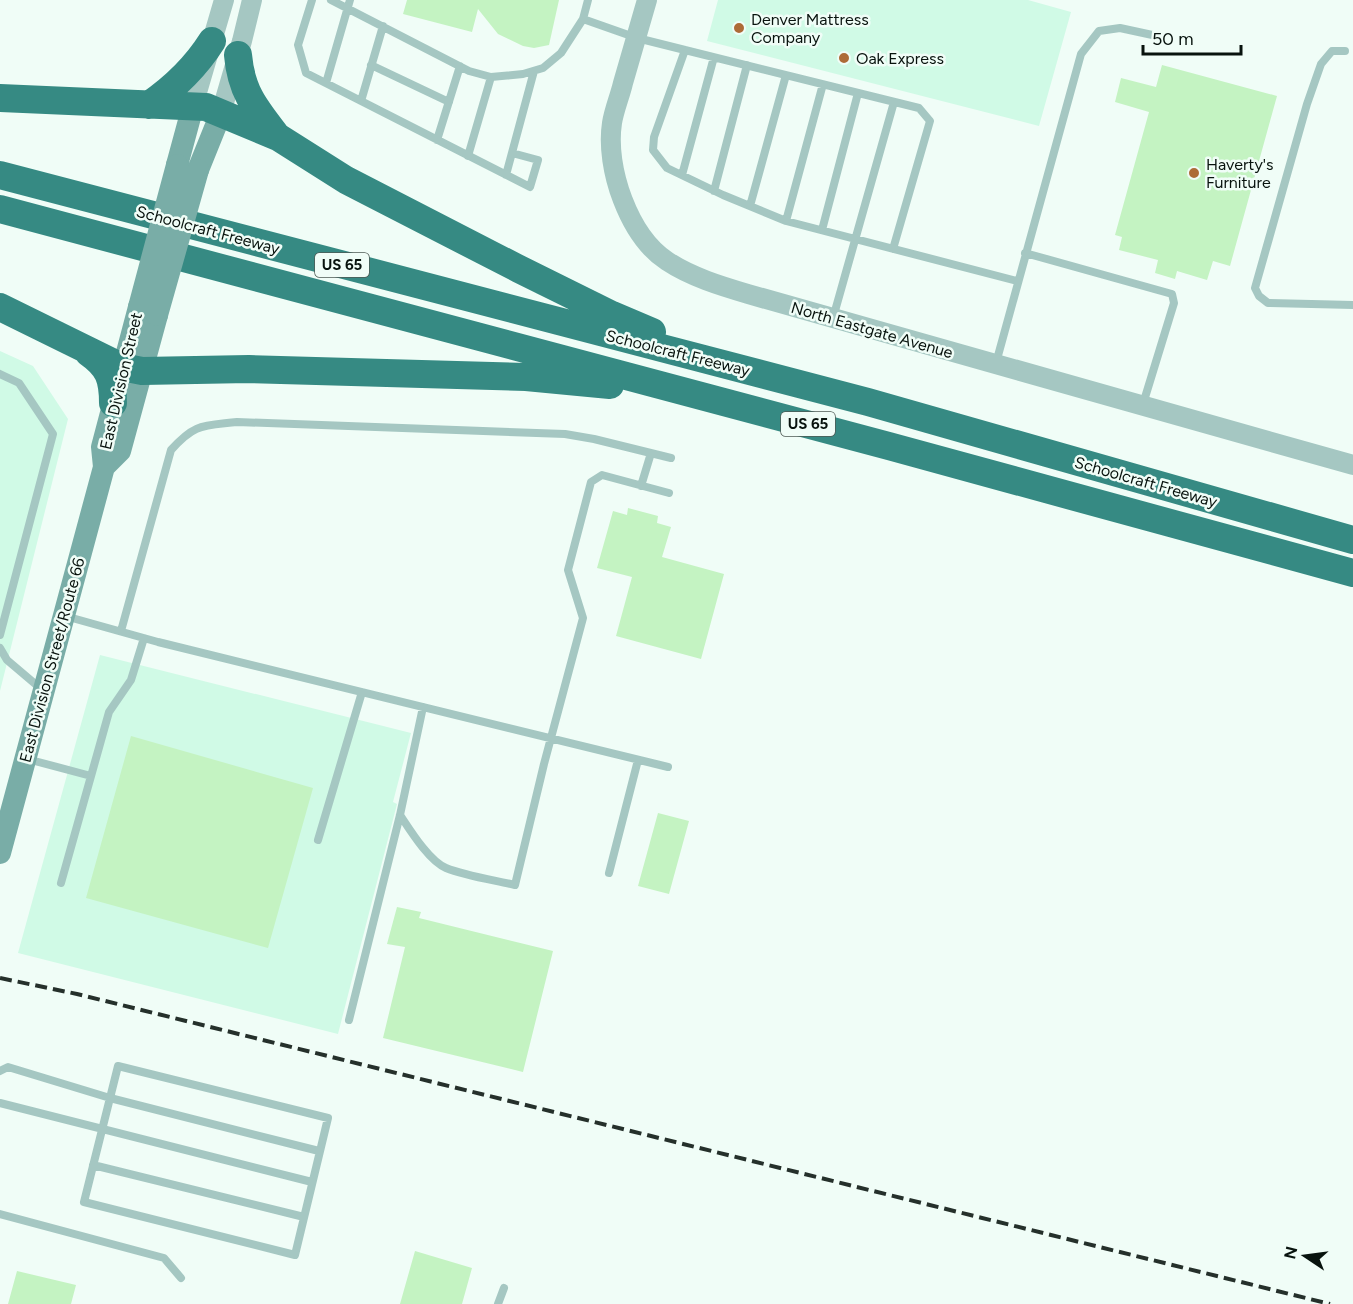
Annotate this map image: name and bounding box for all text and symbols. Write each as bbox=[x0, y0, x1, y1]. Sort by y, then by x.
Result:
place label: Denver Mattress Company bbox=[751, 10, 869, 47]
scale bar bbox=[1143, 18, 1240, 56]
marker: Denver Mattress Company bbox=[732, 21, 746, 35]
text: 50 m bbox=[1152, 28, 1194, 50]
place label: Oak Express bbox=[856, 49, 944, 68]
marker: Oak Express bbox=[837, 51, 851, 65]
place label: Haverty's Furniture bbox=[1206, 155, 1273, 192]
marker: Haverty's Furniture bbox=[1187, 166, 1201, 180]
street label: Schoolcraft Freeway bbox=[134, 202, 282, 258]
road number: US 65 bbox=[315, 253, 369, 277]
street label: North Eastgate Avenue bbox=[789, 298, 955, 362]
street label: East Division Street bbox=[96, 311, 146, 451]
street label: Schoolcraft Freeway bbox=[604, 326, 752, 380]
road number: US 65 bbox=[781, 412, 835, 436]
street label: Schoolcraft Freeway bbox=[1072, 453, 1220, 512]
street label: East Division Street/Route 66 bbox=[15, 556, 89, 764]
north arrow bbox=[1275, 1226, 1335, 1286]
text: N bbox=[1280, 1245, 1302, 1261]

